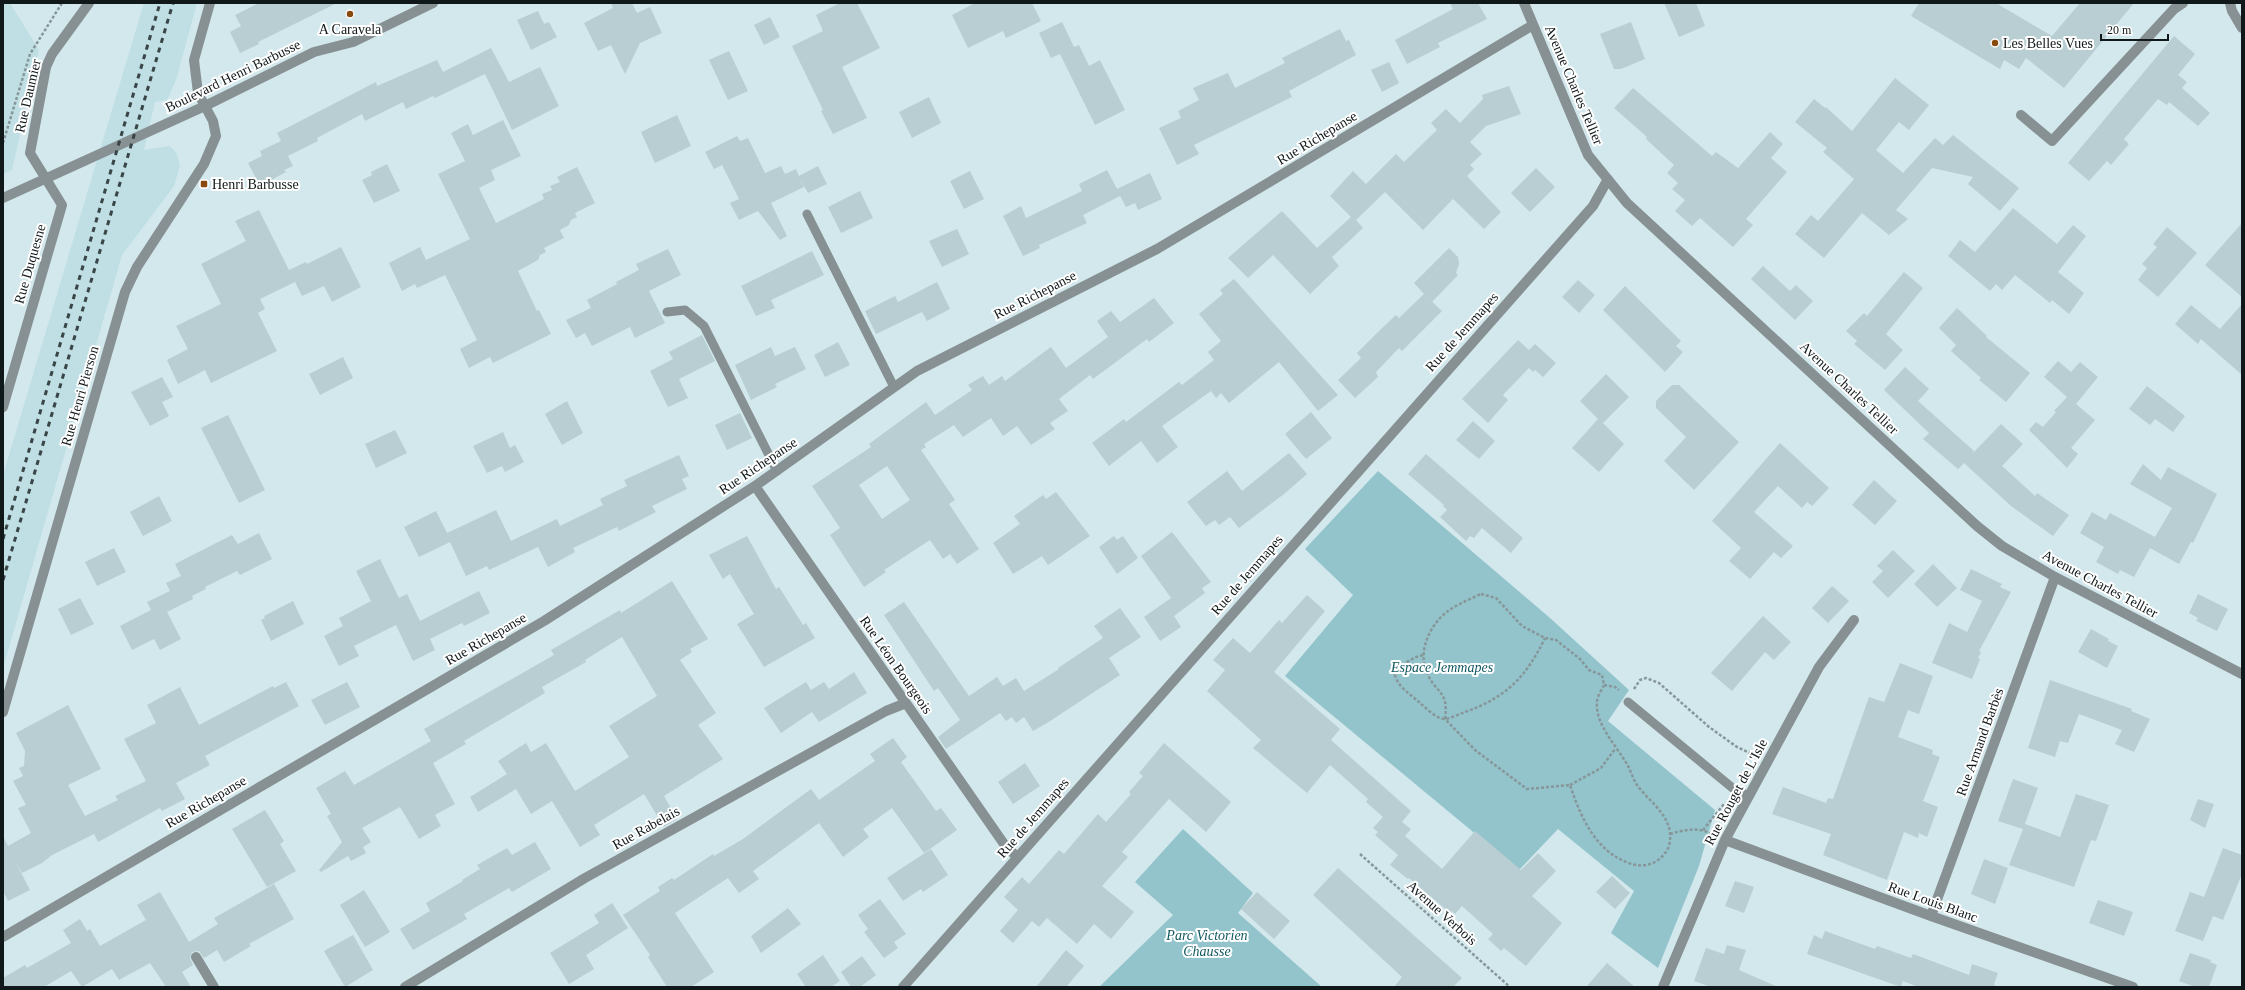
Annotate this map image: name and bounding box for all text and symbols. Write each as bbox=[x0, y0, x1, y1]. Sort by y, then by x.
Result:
marker: A Caravela bbox=[345, 9, 355, 19]
scale bar bbox=[2101, 16, 2168, 42]
place label: A Caravela bbox=[319, 22, 382, 37]
street label: Avenue Charles Tellier bbox=[1542, 23, 1606, 147]
text: 20 m bbox=[2107, 23, 2132, 37]
place label: Les Belles Vues bbox=[2003, 36, 2093, 51]
street label: Boulevard Henri Barbusse bbox=[163, 37, 303, 115]
marker: Les Belles Vues bbox=[1990, 38, 2000, 48]
street label: Rue Daumier bbox=[12, 57, 44, 134]
street label: Rue Richepanse bbox=[1274, 108, 1360, 168]
place label: Henri Barbusse bbox=[212, 177, 299, 192]
marker: Henri Barbusse bbox=[199, 179, 209, 189]
street label: Rue Duquesne bbox=[11, 222, 49, 306]
street label: Rue Richepanse bbox=[991, 268, 1079, 322]
street label: Rue de Jemmapes bbox=[1423, 289, 1501, 375]
street label: Avenue Charles Tellier bbox=[1797, 339, 1901, 437]
street label: Rue Henri Pierson bbox=[59, 344, 101, 448]
street label: Rue Richepanse bbox=[716, 434, 800, 498]
street label: Rue de Jemmapes bbox=[1208, 532, 1286, 618]
street label: Avenue Charles Tellier bbox=[2040, 547, 2160, 621]
street label: Rue Richepanse bbox=[443, 610, 529, 668]
street label: Rue Léon Bourgeois bbox=[857, 613, 935, 717]
park label: Espace Jemmapes bbox=[1390, 660, 1494, 675]
street label: Rue Armand Barbès bbox=[1954, 686, 2006, 798]
street label: Rue Rouget de L'Isle bbox=[1702, 736, 1770, 848]
street label: Rue Richepanse bbox=[163, 773, 249, 831]
street label: Rue de Jemmapes bbox=[994, 775, 1072, 861]
street label: Rue Rabelais bbox=[610, 803, 682, 853]
street label: Avenue Verbois bbox=[1404, 878, 1480, 948]
street label: Rue Louis Blanc bbox=[1886, 879, 1980, 925]
park label: Parc Victorien Chausse bbox=[1165, 928, 1248, 959]

